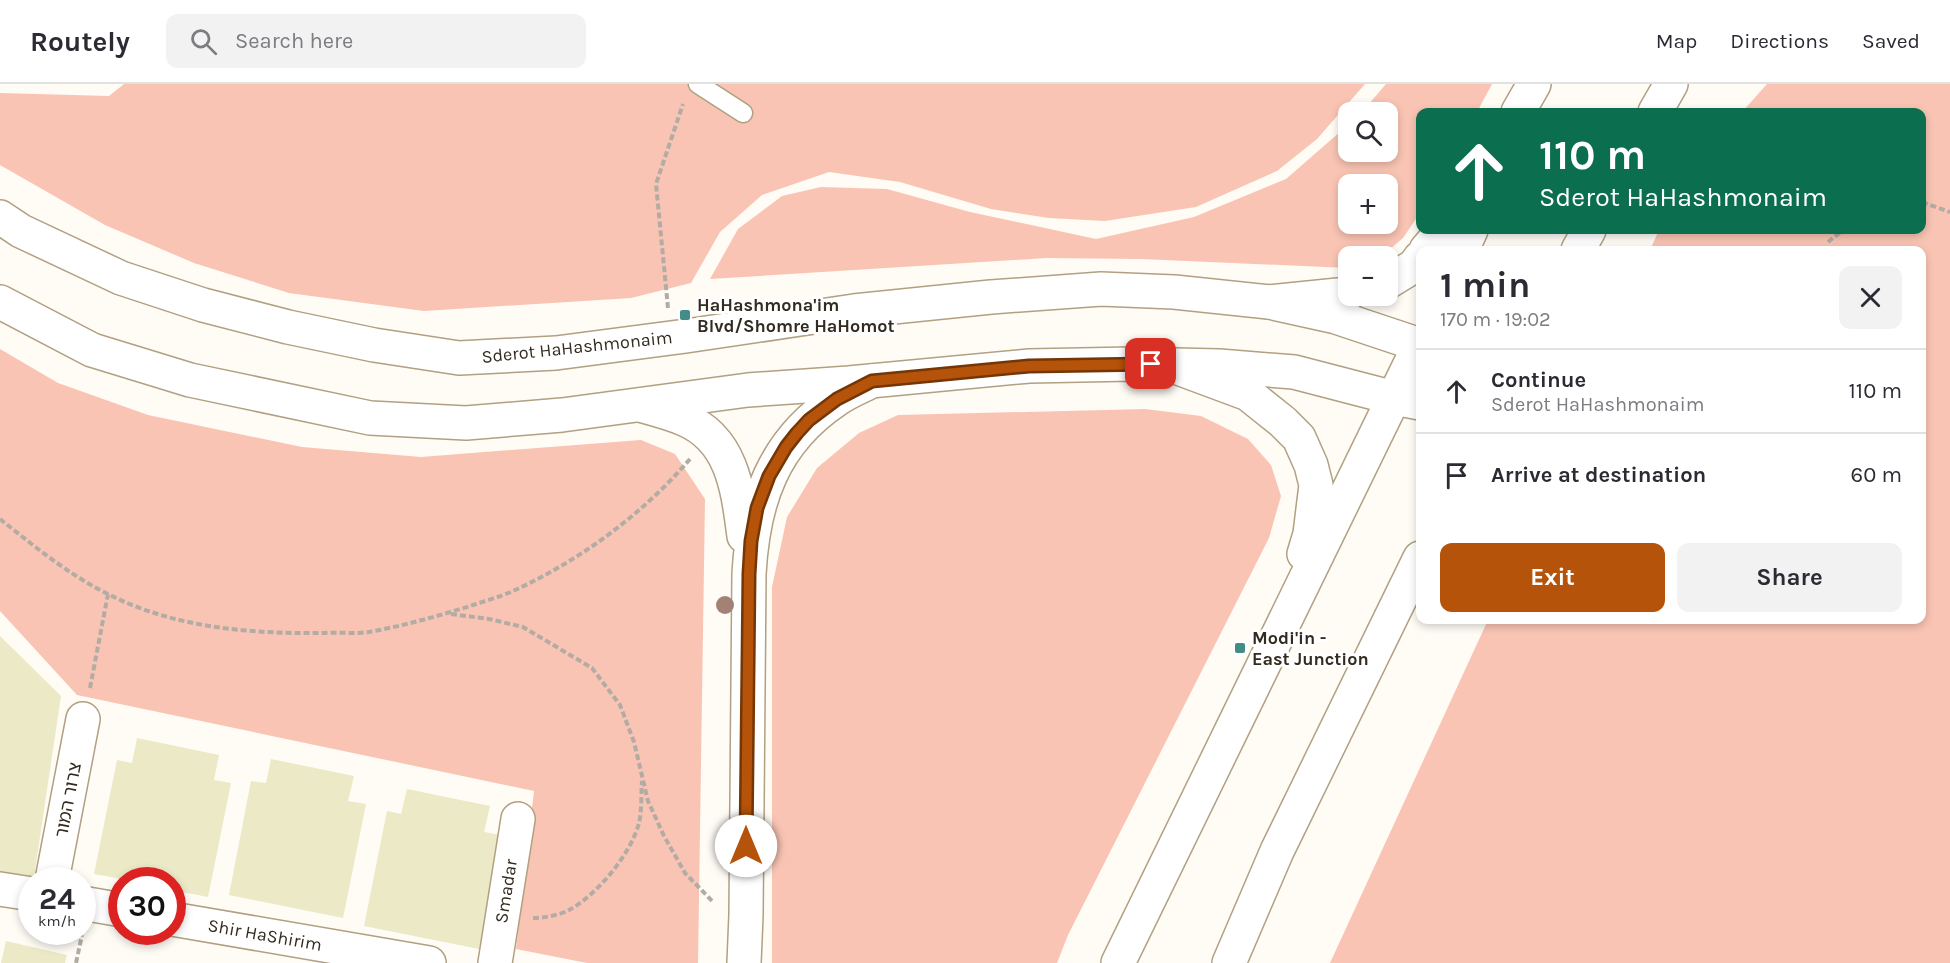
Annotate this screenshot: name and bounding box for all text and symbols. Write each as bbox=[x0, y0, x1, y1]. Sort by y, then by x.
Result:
search box bbox=[166, 14, 586, 68]
text: Routely bbox=[30, 25, 130, 58]
icon: search bbox=[187, 25, 220, 58]
text: Search here bbox=[235, 28, 353, 54]
text: Map bbox=[1656, 29, 1697, 53]
text: Directions bbox=[1730, 29, 1829, 53]
text: Saved bbox=[1862, 29, 1920, 53]
map controls bbox=[1338, 102, 1398, 306]
button: search bbox=[1338, 102, 1398, 162]
text: 110 m bbox=[1539, 130, 1646, 180]
icon: ahead bbox=[1440, 132, 1518, 210]
button: + bbox=[1338, 174, 1398, 234]
text: Sderot HaHashmonaim bbox=[1539, 181, 1827, 213]
button: − bbox=[1338, 246, 1398, 306]
text: 1 min bbox=[1440, 264, 1530, 306]
button: close bbox=[1839, 266, 1902, 329]
place label: HaHashmona'im Blvd/Shomre HaHomot bbox=[697, 294, 895, 337]
marker: HaHashmona'im Blvd/Shomre HaHomot bbox=[678, 308, 692, 322]
text: 170 m · 19:02 bbox=[1440, 308, 1551, 331]
street label: Sderot HaHashmonaim bbox=[480, 326, 674, 368]
pin bbox=[1125, 338, 1176, 389]
icon: arrive bbox=[1134, 347, 1167, 380]
text: Continue bbox=[1491, 367, 1586, 393]
icon: ahead bbox=[1440, 375, 1473, 408]
text: 110 m bbox=[1849, 378, 1902, 404]
text: Sderot HaHashmonaim bbox=[1491, 393, 1704, 416]
icon: arrive bbox=[1440, 459, 1473, 492]
text: Arrive at destination bbox=[1491, 462, 1706, 488]
text: 60 m bbox=[1851, 462, 1902, 488]
button: Exit bbox=[1440, 543, 1665, 612]
button: Share bbox=[1677, 543, 1902, 612]
place label: Modi'in - East Junction bbox=[1252, 627, 1369, 670]
marker: Modi'in - East Junction bbox=[1233, 641, 1247, 655]
street label: צרור המור bbox=[50, 761, 86, 839]
position arrow bbox=[714, 814, 778, 878]
street label: Smadar bbox=[490, 857, 522, 925]
speed limit sign: 30 bbox=[108, 867, 186, 945]
text: 24 bbox=[39, 881, 75, 917]
text: km/h bbox=[38, 912, 76, 930]
street label: Shir HaShirim bbox=[206, 914, 324, 956]

